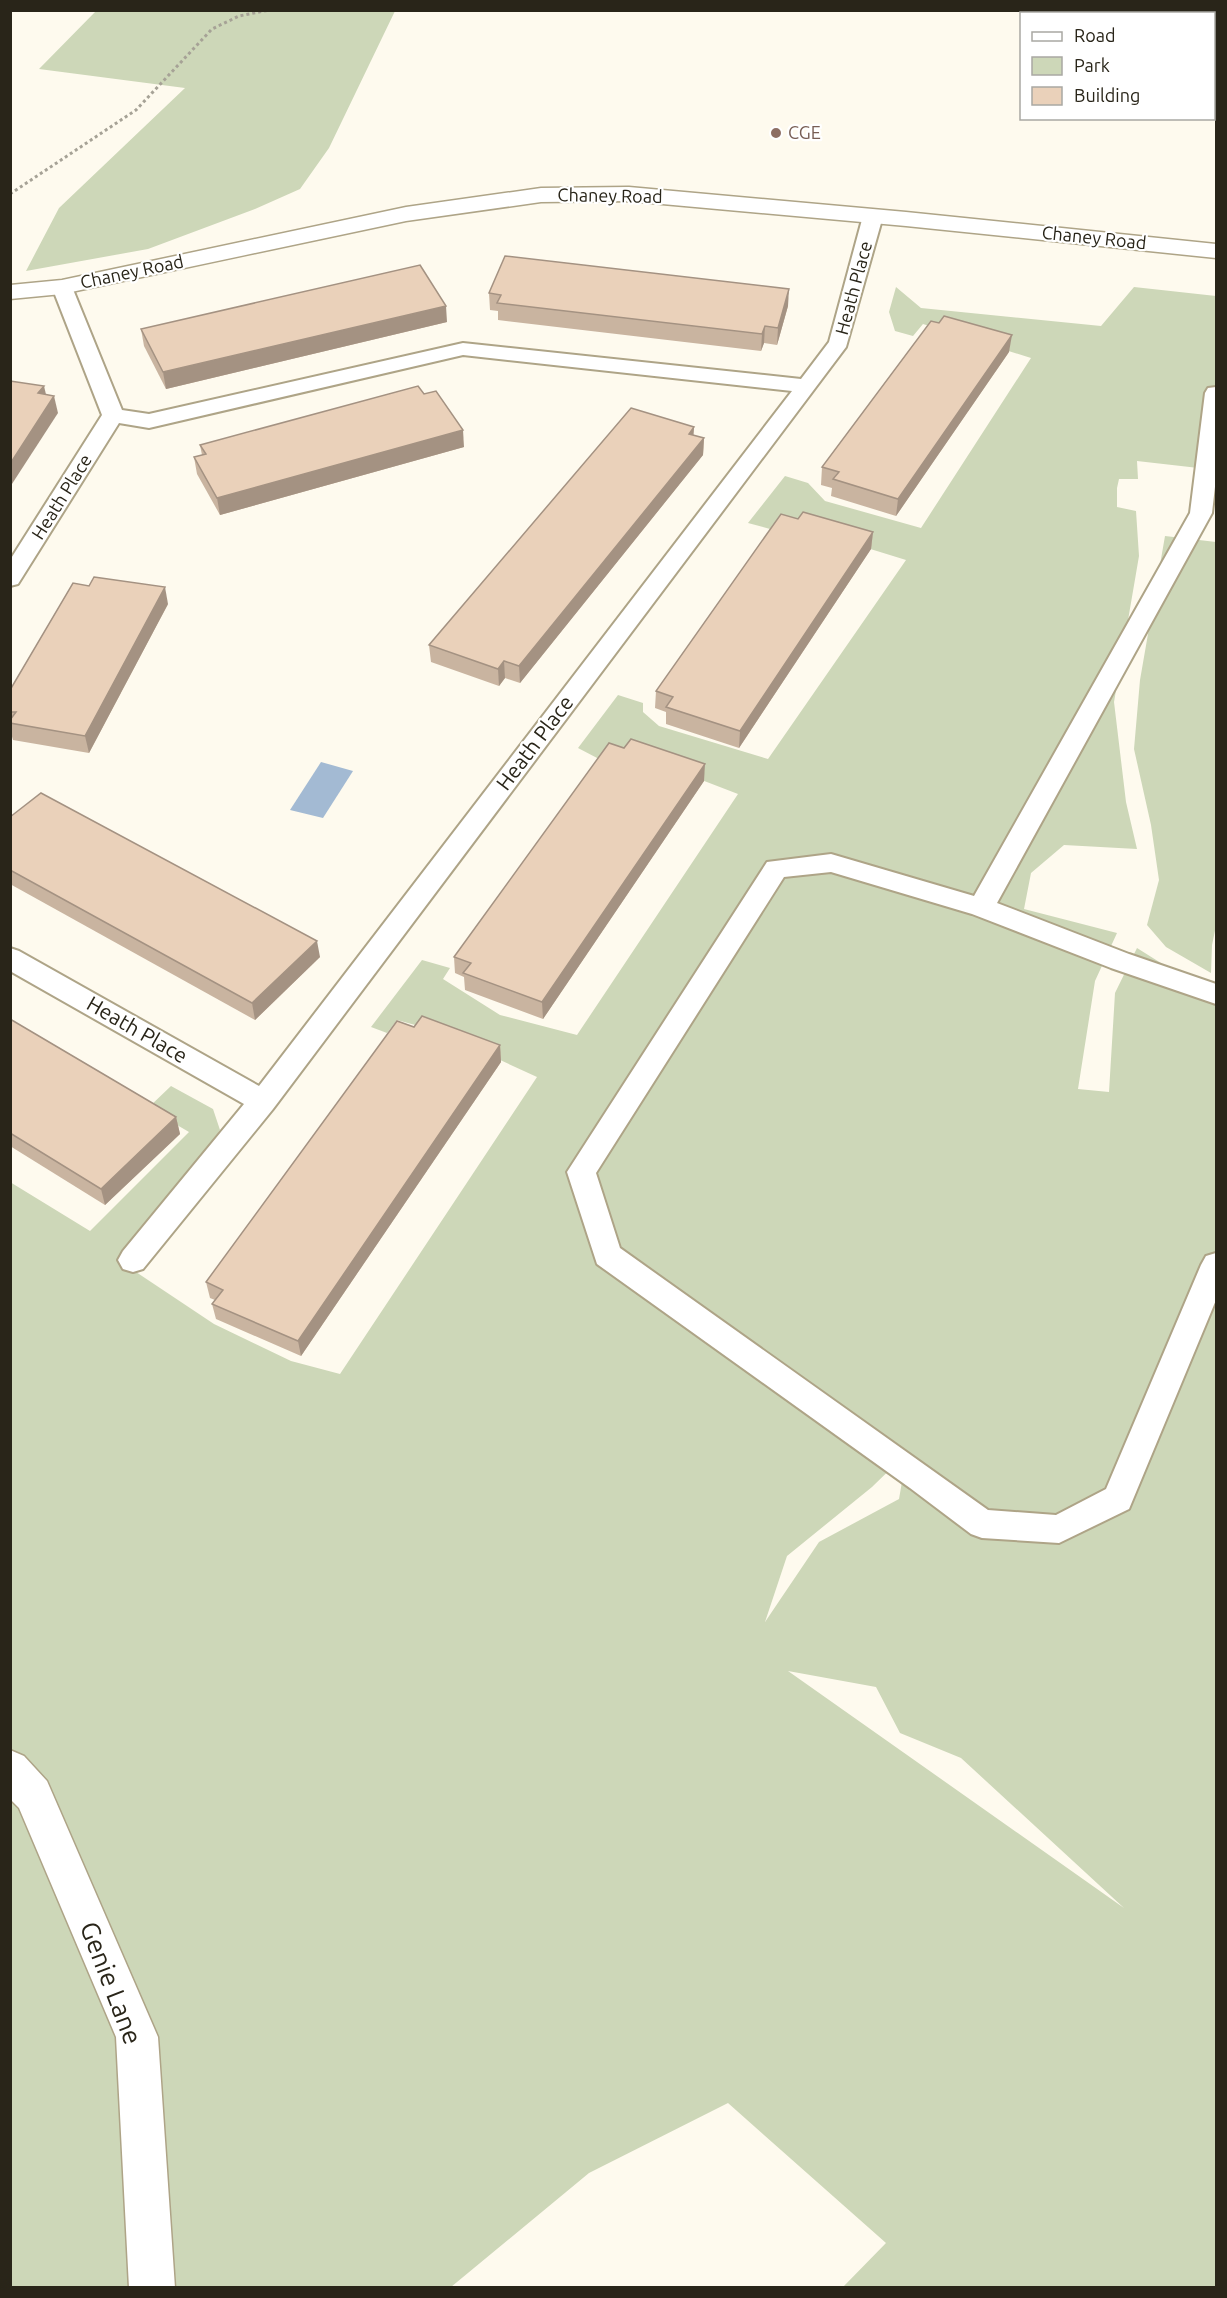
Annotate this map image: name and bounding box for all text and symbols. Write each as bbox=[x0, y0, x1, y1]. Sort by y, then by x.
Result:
legend bbox=[1020, 12, 1215, 120]
text: Road bbox=[1074, 25, 1116, 45]
text: Park bbox=[1074, 55, 1110, 75]
text: Building bbox=[1074, 85, 1140, 105]
place label: CGE bbox=[788, 122, 821, 142]
marker: CGE bbox=[769, 126, 783, 140]
street label: Chaney Road bbox=[557, 184, 663, 206]
street label: Chaney Road bbox=[1041, 222, 1147, 252]
street label: Heath Place bbox=[831, 239, 875, 337]
street label: Chaney Road bbox=[78, 250, 185, 292]
street label: Heath Place bbox=[27, 450, 95, 543]
street label: Heath Place bbox=[491, 690, 578, 794]
street label: Heath Place bbox=[83, 991, 192, 1068]
street label: Genie Lane bbox=[75, 1917, 148, 2048]

